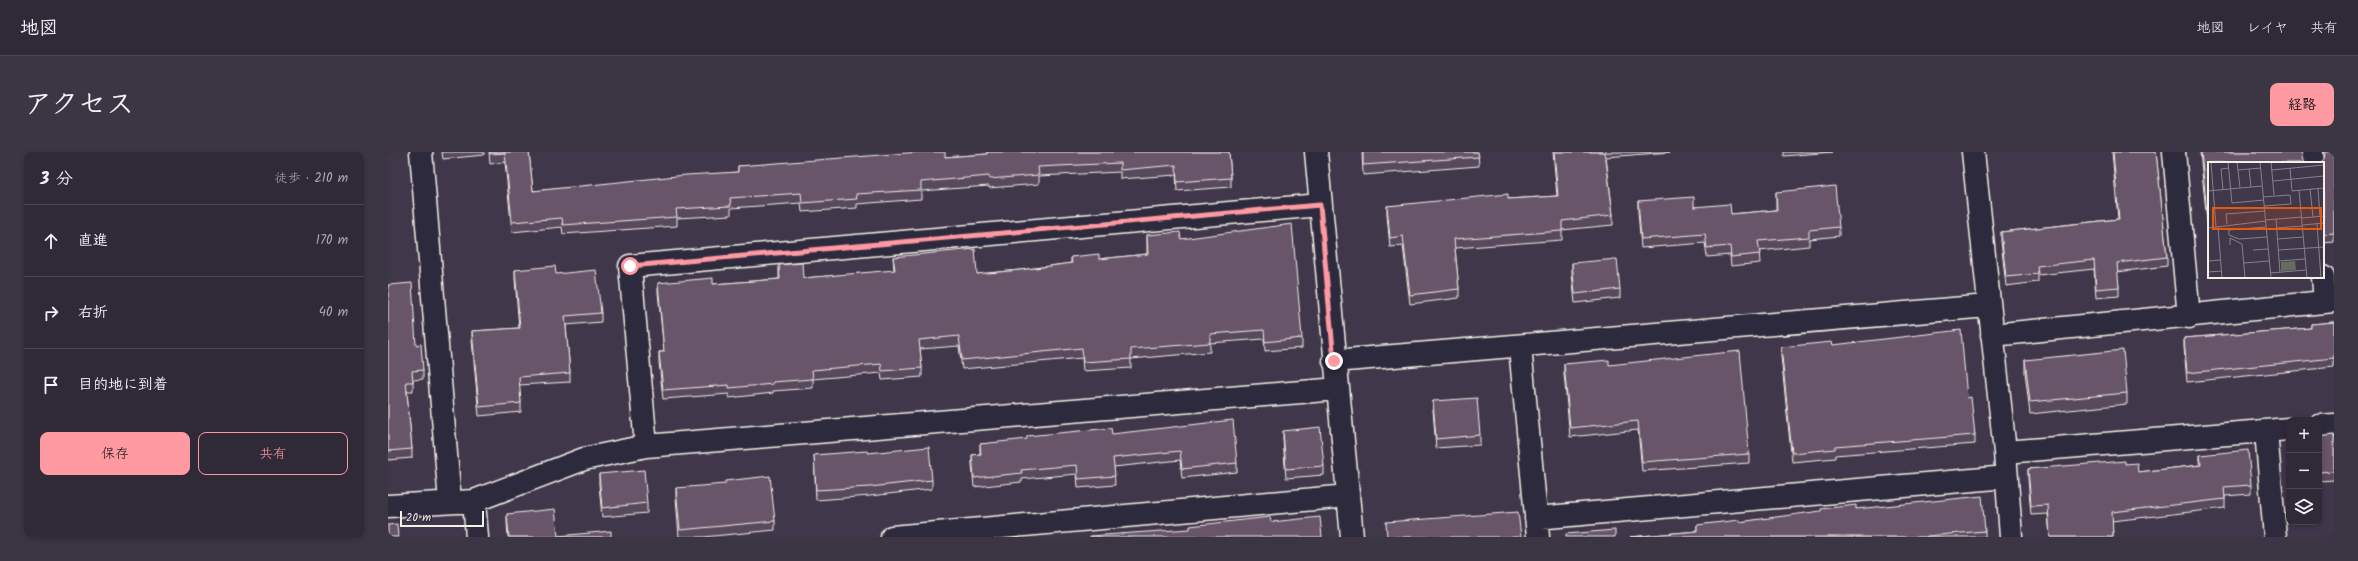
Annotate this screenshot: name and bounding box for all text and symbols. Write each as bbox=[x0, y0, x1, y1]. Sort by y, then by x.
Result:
text: 地図 bbox=[20, 14, 58, 44]
text: 地図 bbox=[2197, 17, 2225, 39]
text: レイヤ bbox=[2247, 17, 2288, 39]
text: 共有 bbox=[2310, 17, 2338, 39]
text: アクセス bbox=[24, 83, 134, 128]
button: 経路 bbox=[2270, 83, 2334, 126]
inset map bbox=[2208, 162, 2324, 278]
text: 3 分 bbox=[40, 166, 73, 193]
text: 徒歩 · 210 m bbox=[275, 168, 348, 189]
text: 直進 bbox=[78, 229, 108, 253]
icon: ahead bbox=[40, 230, 62, 252]
text: 170 m bbox=[316, 230, 348, 251]
route start bbox=[621, 257, 639, 275]
text: 右折 bbox=[78, 301, 108, 325]
icon: right bbox=[40, 302, 62, 324]
text: 40 m bbox=[319, 302, 348, 323]
route end bbox=[1325, 352, 1343, 370]
text: 目的地に到着 bbox=[78, 373, 168, 397]
icon: arrive bbox=[40, 374, 62, 396]
map controls bbox=[2286, 417, 2322, 525]
button: + bbox=[2286, 417, 2322, 453]
button: 保存 bbox=[40, 432, 190, 475]
button: 共有 bbox=[198, 432, 348, 475]
button: − bbox=[2286, 453, 2322, 489]
button: layers bbox=[2286, 489, 2322, 525]
scale bar bbox=[400, 509, 484, 528]
text: 20 m bbox=[406, 509, 431, 527]

